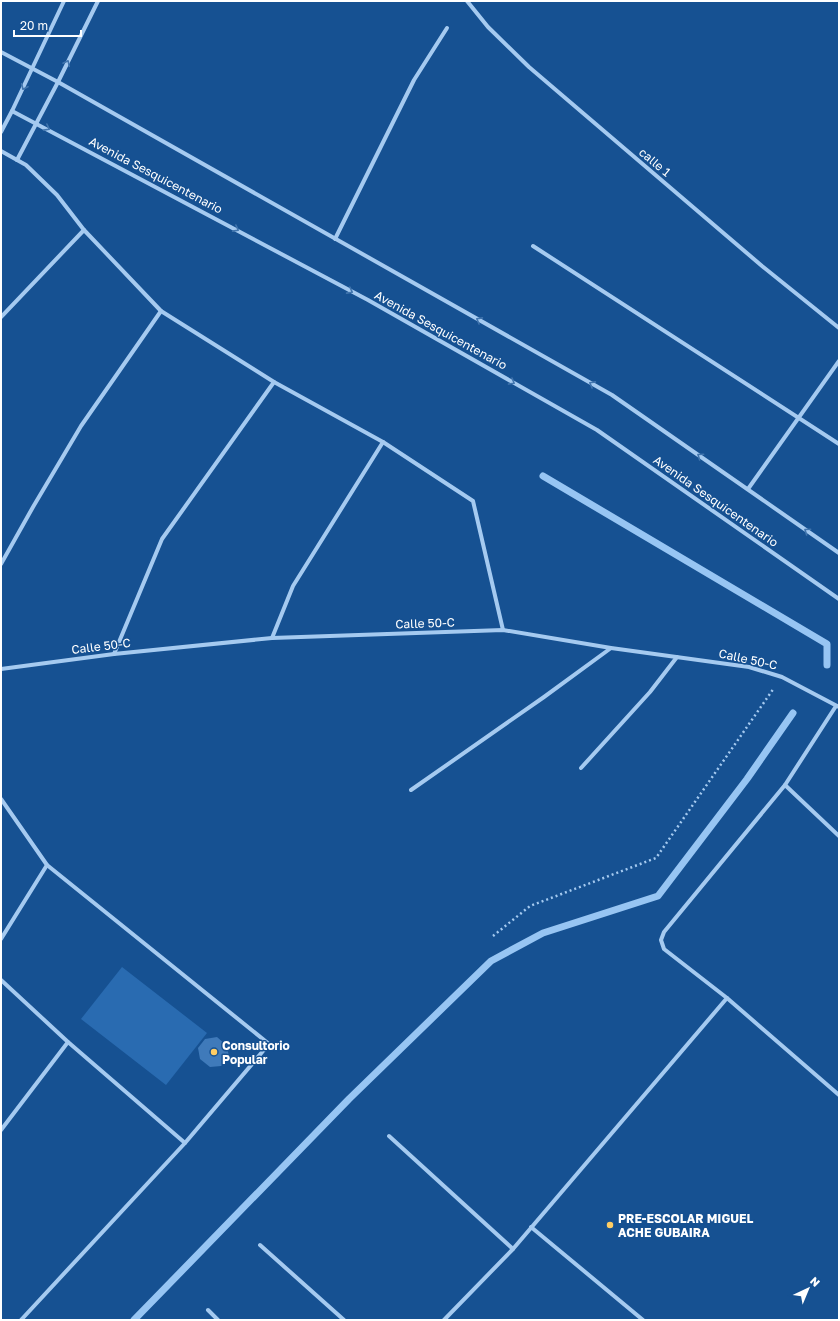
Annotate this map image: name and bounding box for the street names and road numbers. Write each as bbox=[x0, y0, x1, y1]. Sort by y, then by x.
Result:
street label: Avenida Sesquicentenario bbox=[87, 133, 225, 217]
street label: calle 1 bbox=[636, 144, 674, 180]
street label: Avenida Sesquicentenario bbox=[372, 287, 510, 373]
street label: Avenida Sesquicentenario bbox=[651, 452, 781, 550]
street label: Calle 50-C bbox=[395, 614, 455, 632]
street label: Calle 50-C bbox=[71, 635, 131, 657]
street label: Calle 50-C bbox=[717, 645, 779, 673]

